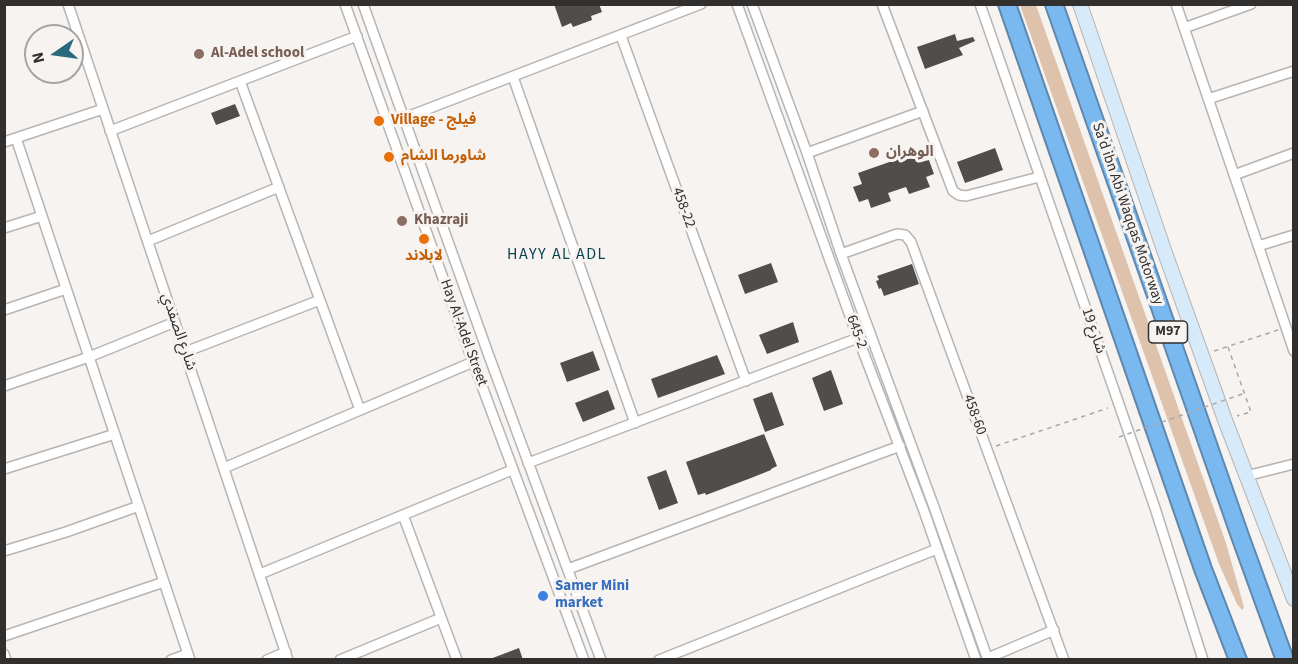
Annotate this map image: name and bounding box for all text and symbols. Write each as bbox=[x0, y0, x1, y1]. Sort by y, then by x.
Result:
north arrow bbox=[24, 24, 84, 84]
place label: Al-Adel school bbox=[211, 45, 304, 63]
marker: Al-Adel school bbox=[192, 47, 206, 61]
text: N bbox=[26, 50, 50, 65]
place label: Village - فيلج bbox=[391, 112, 476, 130]
marker: Village - فيلج bbox=[372, 114, 386, 128]
street label: Sa'd ibn Abi Waqqas Motorway bbox=[1087, 121, 1167, 307]
place label: الوهران bbox=[886, 144, 934, 162]
marker: الوهران bbox=[867, 146, 881, 160]
place label: شاورما الشام bbox=[401, 148, 486, 166]
marker: شاورما الشام bbox=[382, 150, 396, 164]
street label: 458-22 bbox=[667, 185, 699, 231]
place label: Khazraji bbox=[414, 212, 468, 230]
marker: Khazraji bbox=[395, 214, 409, 228]
marker: لابلاند bbox=[417, 232, 431, 246]
district label: HAYY AL ADL bbox=[507, 245, 607, 265]
place label: لابلاند bbox=[405, 248, 443, 266]
street label: Hay Al-Adel Street bbox=[435, 277, 491, 389]
street label: شارع الصفدي bbox=[156, 291, 200, 373]
street label: شارع 19 bbox=[1077, 306, 1109, 356]
street label: 645-2 bbox=[842, 313, 870, 351]
road number: M97 bbox=[1148, 321, 1188, 343]
street label: 458-60 bbox=[958, 392, 990, 438]
place label: Samer Mini market bbox=[555, 578, 629, 613]
marker: Samer Mini market bbox=[536, 589, 550, 603]

